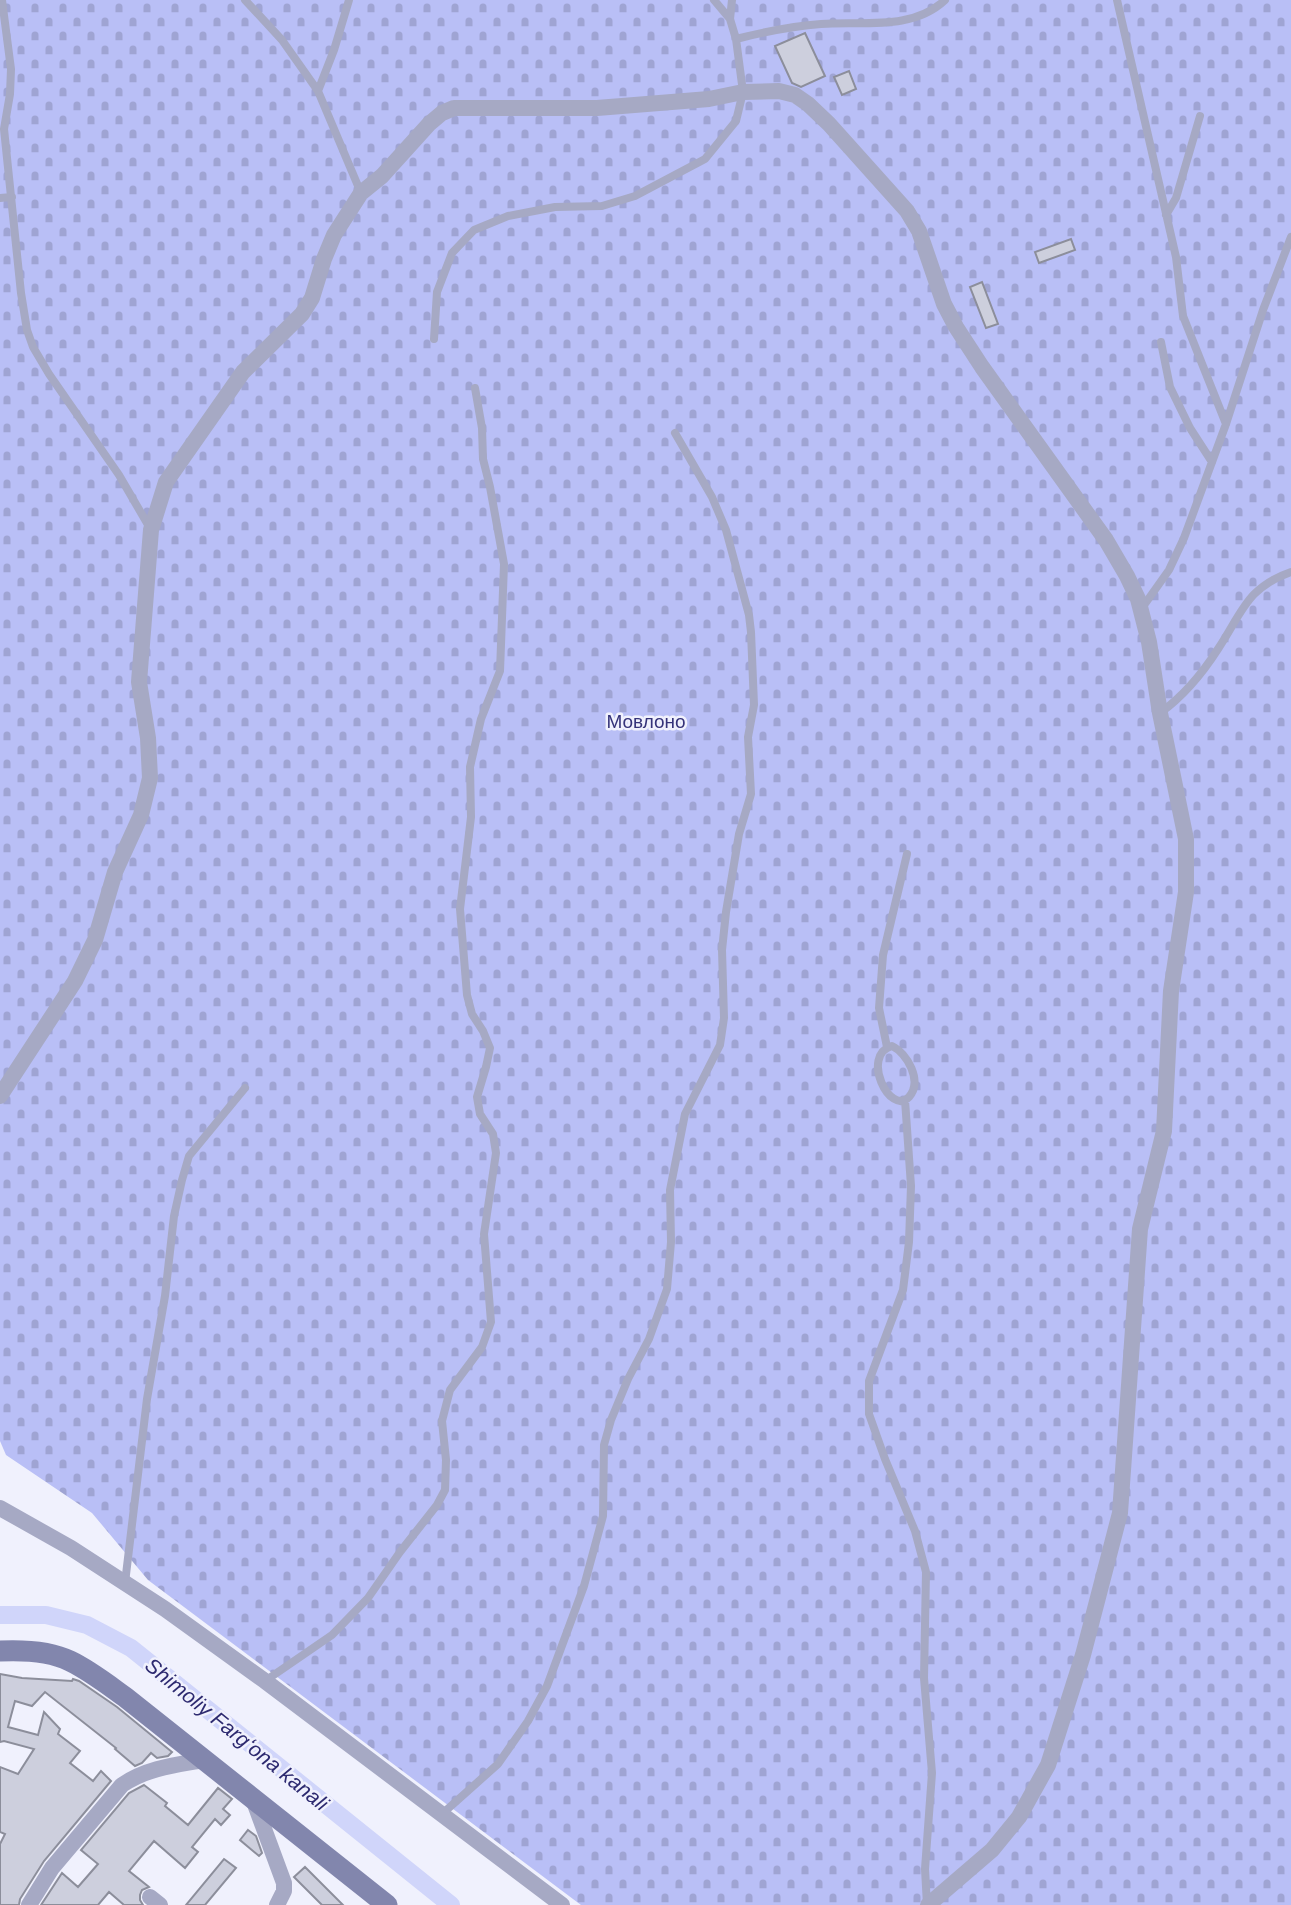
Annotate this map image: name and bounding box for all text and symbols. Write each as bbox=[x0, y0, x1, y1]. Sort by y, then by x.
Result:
park label: Мовлоно bbox=[606, 711, 686, 732]
water label: Shimoliy Fargʻona kanali bbox=[141, 1653, 334, 1816]

